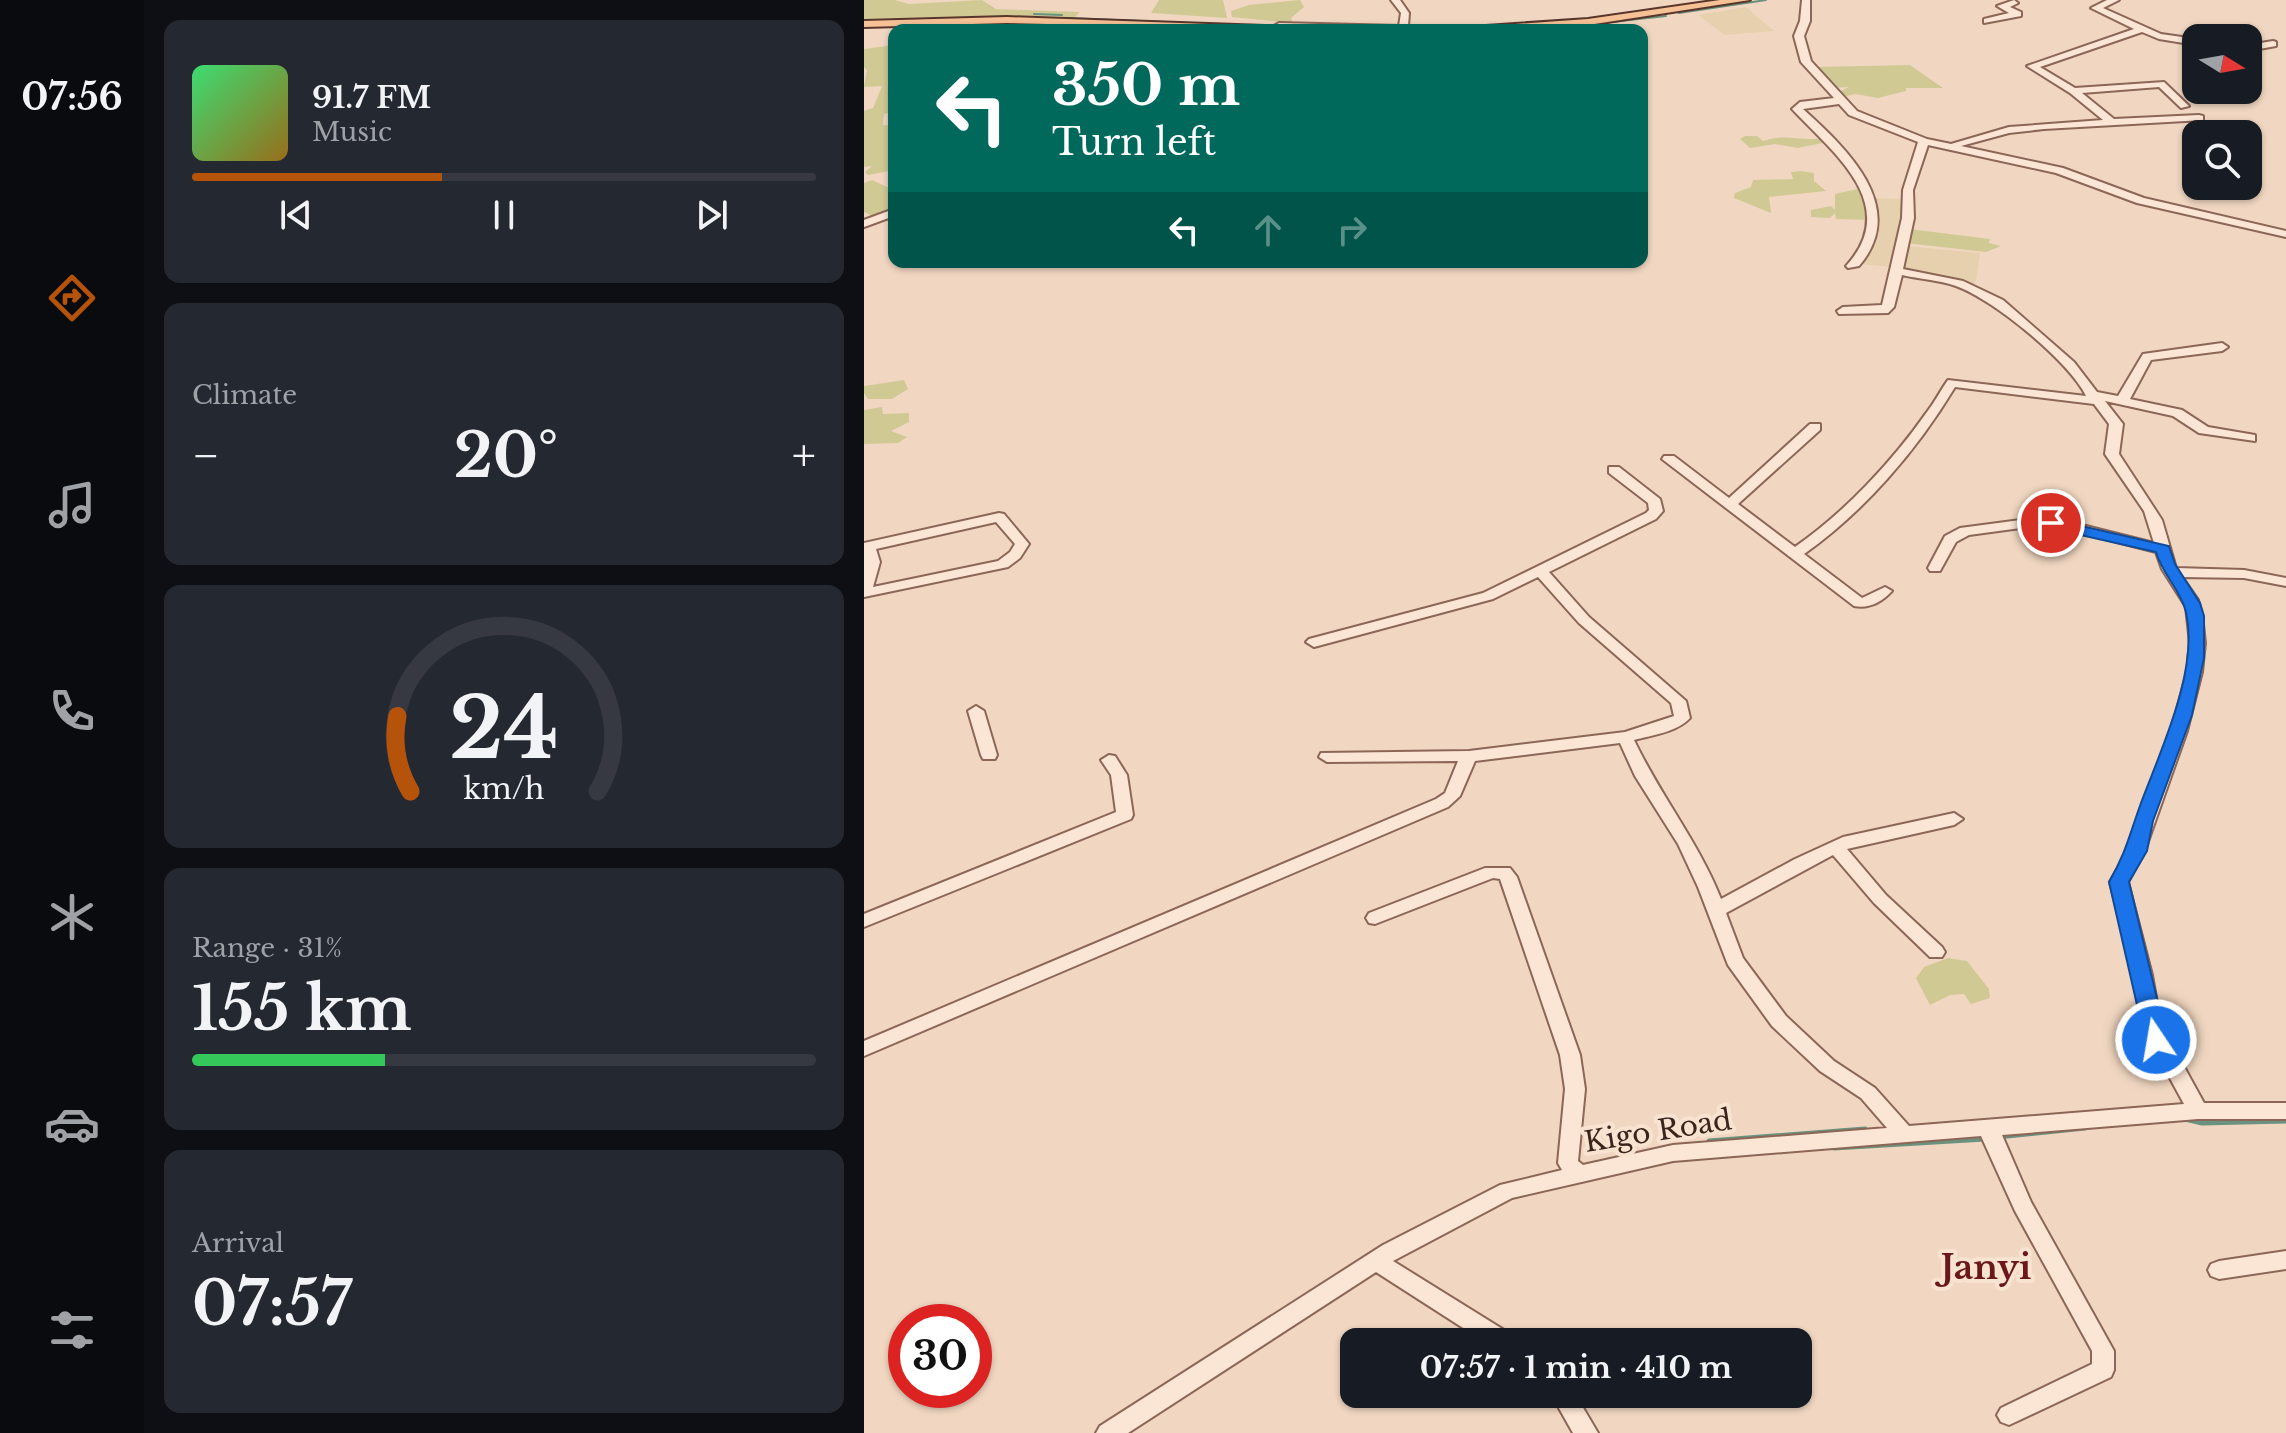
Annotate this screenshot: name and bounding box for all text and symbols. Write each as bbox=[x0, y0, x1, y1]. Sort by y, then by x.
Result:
north arrow bbox=[2182, 24, 2262, 104]
map controls bbox=[2182, 24, 2262, 200]
text: 350 m bbox=[1052, 51, 1240, 120]
icon: left bbox=[920, 56, 1024, 160]
text: 07:56 bbox=[21, 75, 123, 120]
text: 91.7 FM bbox=[312, 79, 431, 116]
text: Music bbox=[312, 116, 392, 148]
text: Turn left bbox=[1052, 120, 1216, 165]
button: search bbox=[2182, 120, 2262, 200]
icon: previous bbox=[274, 193, 318, 237]
icon: pause bbox=[482, 193, 526, 237]
icon: next bbox=[690, 193, 734, 237]
icon: left bbox=[1162, 208, 1206, 252]
icon: ahead bbox=[1246, 208, 1290, 252]
icon: right bbox=[1330, 208, 1374, 252]
icon: directions bbox=[44, 270, 100, 326]
text: Climate bbox=[192, 379, 297, 411]
text: 20° bbox=[454, 419, 558, 493]
text: − bbox=[192, 428, 220, 483]
text: + bbox=[792, 428, 816, 483]
icon: music bbox=[44, 477, 100, 533]
pin bbox=[2017, 489, 2085, 557]
icon: arrive bbox=[2029, 501, 2073, 545]
text: 24 bbox=[449, 677, 559, 780]
icon: phone bbox=[44, 683, 100, 739]
text: km/h bbox=[463, 772, 545, 808]
icon: climate bbox=[44, 889, 100, 945]
text: Range · 31% bbox=[192, 932, 343, 964]
text: 155 km bbox=[192, 972, 412, 1046]
position arrow bbox=[2114, 998, 2198, 1082]
icon: car bbox=[44, 1096, 100, 1152]
street label: Kigo Road bbox=[1582, 1102, 1734, 1160]
text: Arrival bbox=[192, 1227, 284, 1259]
district label: Janyi bbox=[1935, 1246, 2031, 1288]
text: 07:57 bbox=[192, 1267, 352, 1341]
icon: filters bbox=[44, 1302, 100, 1358]
speed limit sign: 30 bbox=[888, 1304, 992, 1408]
text: 07:57 · 1 min · 410 m bbox=[1420, 1349, 1732, 1386]

